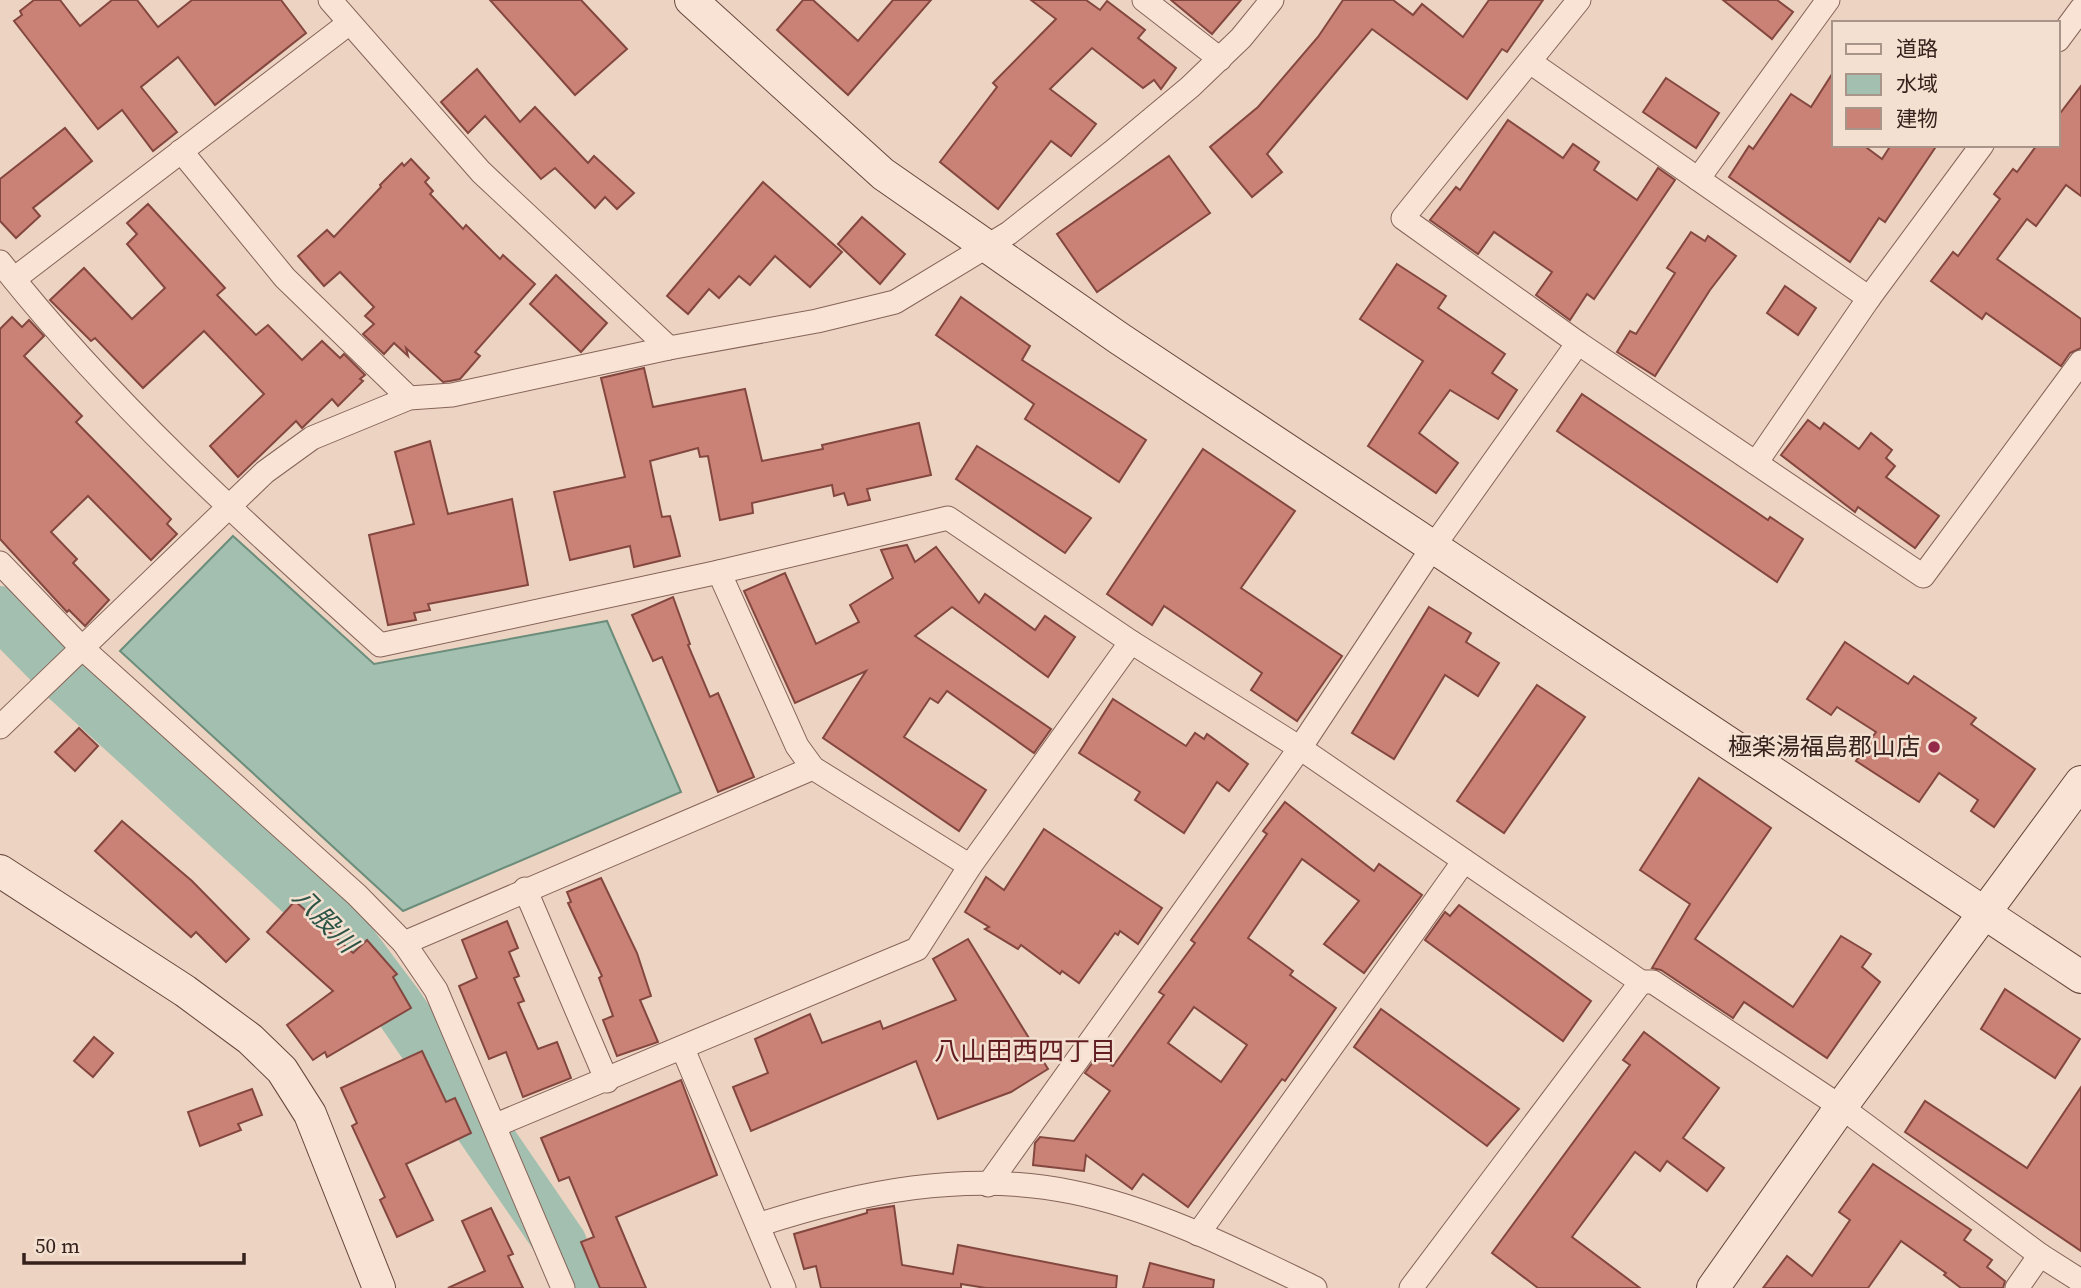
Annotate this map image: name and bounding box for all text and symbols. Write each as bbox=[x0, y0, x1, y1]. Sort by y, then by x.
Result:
legend bbox=[1832, 21, 2060, 147]
text: 道路 bbox=[1896, 34, 1938, 63]
text: 水域 bbox=[1896, 69, 1938, 98]
text: 建物 bbox=[1896, 104, 1938, 133]
place label: 極楽湯福島郡山店 bbox=[1728, 730, 1920, 763]
marker: 極楽湯福島郡山店 bbox=[1926, 739, 1942, 755]
water label: 八股川 bbox=[285, 879, 367, 963]
district label: 八山田西四丁目 bbox=[934, 1033, 1116, 1069]
scale bar bbox=[24, 1222, 245, 1266]
text: 50 m bbox=[35, 1231, 80, 1260]

